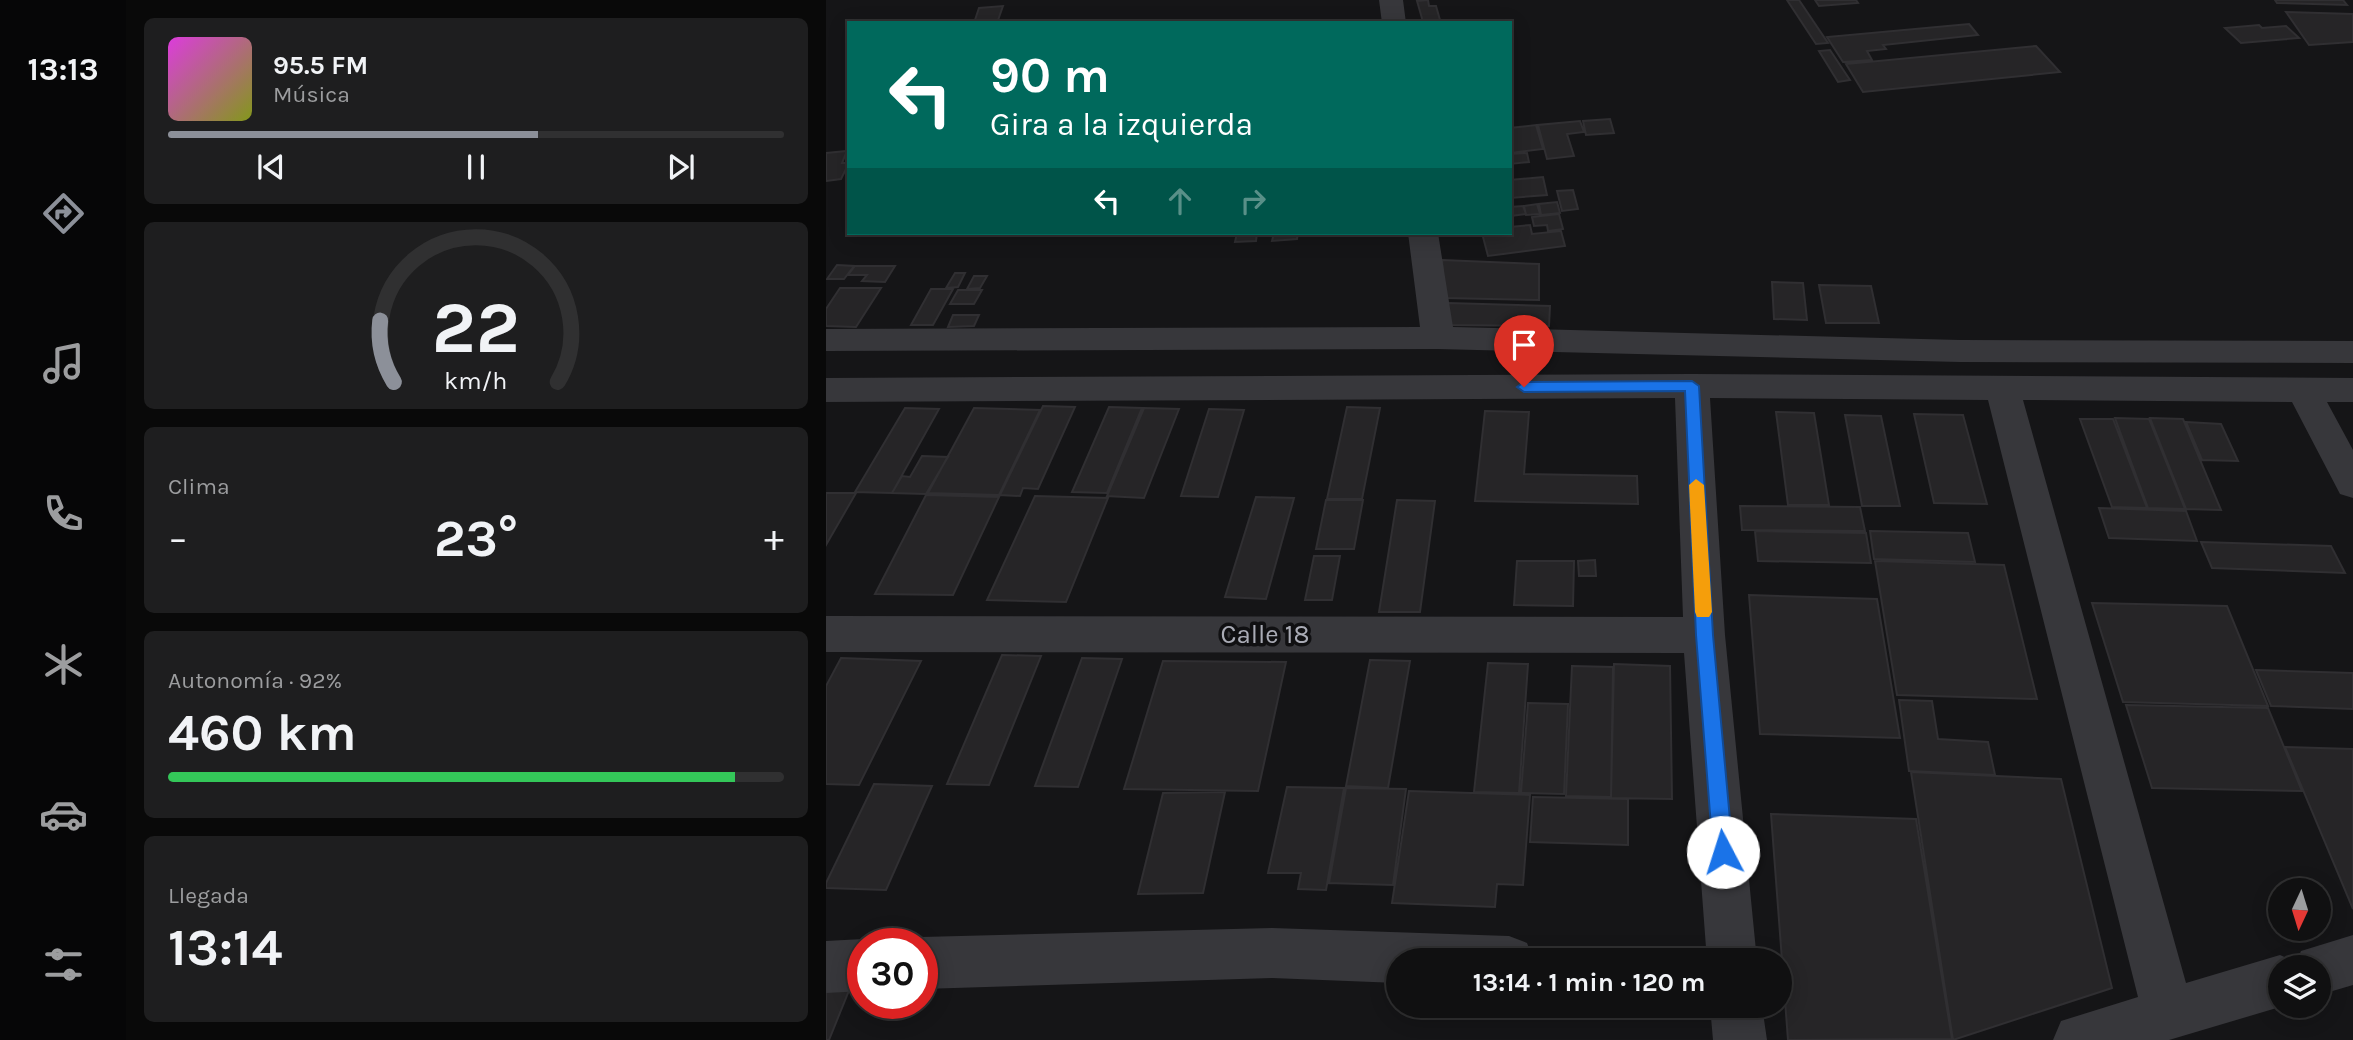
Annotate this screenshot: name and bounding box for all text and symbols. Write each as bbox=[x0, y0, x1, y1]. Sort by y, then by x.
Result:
text: 90 m bbox=[990, 47, 1110, 104]
icon: left bbox=[875, 49, 966, 140]
text: 95.5 FM bbox=[273, 50, 368, 81]
text: 13:13 bbox=[27, 51, 99, 88]
text: Música bbox=[273, 81, 350, 108]
text: Gira a la izquierda bbox=[990, 106, 1253, 143]
icon: previous bbox=[252, 148, 290, 186]
icon: pause bbox=[457, 148, 495, 186]
icon: next bbox=[662, 148, 700, 186]
icon: left bbox=[1088, 182, 1126, 220]
icon: ahead bbox=[1161, 182, 1199, 220]
icon: right bbox=[1234, 182, 1272, 220]
icon: directions bbox=[39, 189, 88, 238]
text: 22 bbox=[432, 285, 520, 370]
pin bbox=[1494, 315, 1554, 387]
icon: arrive bbox=[1505, 326, 1543, 364]
icon: music bbox=[39, 339, 88, 388]
text: km/h bbox=[444, 365, 508, 394]
text: Clima bbox=[168, 473, 230, 500]
icon: phone bbox=[39, 489, 88, 538]
text: 23° bbox=[434, 508, 518, 569]
text: − bbox=[168, 516, 188, 561]
text: + bbox=[764, 516, 784, 561]
street label: Calle 18 bbox=[1221, 619, 1309, 650]
icon: climate bbox=[39, 640, 88, 689]
text: Autonomía · 92% bbox=[168, 667, 342, 694]
text: 460 km bbox=[168, 702, 357, 763]
icon: car bbox=[39, 790, 88, 839]
position arrow bbox=[1686, 815, 1760, 889]
north arrow bbox=[2268, 878, 2331, 942]
map controls bbox=[2268, 878, 2331, 1018]
text: Llegada bbox=[168, 882, 249, 909]
text: 13:14 bbox=[168, 917, 282, 978]
speed limit sign: 30 bbox=[847, 928, 938, 1019]
icon: filters bbox=[39, 940, 88, 989]
button: layers bbox=[2268, 955, 2331, 1018]
text: 13:14 · 1 min · 120 m bbox=[1473, 967, 1705, 998]

